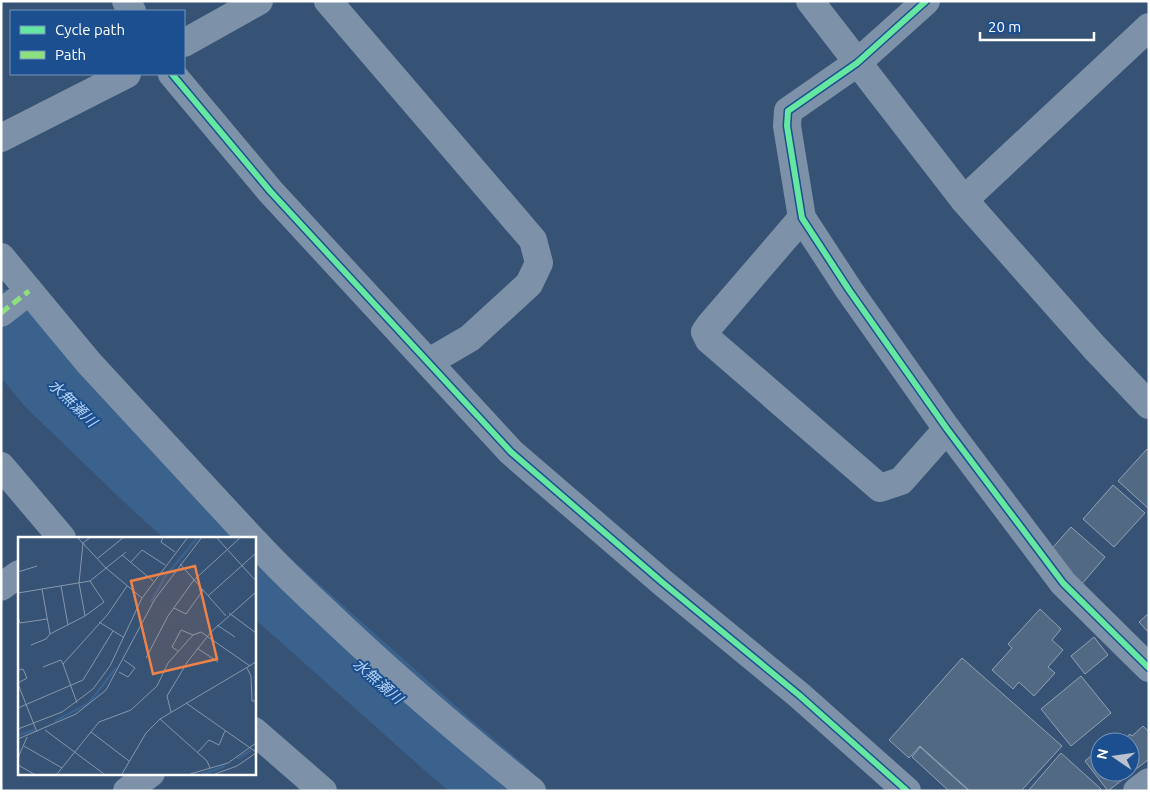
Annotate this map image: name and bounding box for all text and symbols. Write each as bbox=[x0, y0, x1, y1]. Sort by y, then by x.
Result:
legend bbox=[10, 10, 185, 75]
scale bar bbox=[980, 10, 1094, 42]
text: 20 m bbox=[988, 18, 1021, 35]
text: Cycle path bbox=[55, 21, 125, 38]
text: Path bbox=[55, 46, 86, 63]
water label: 水無瀬川 bbox=[46, 376, 102, 431]
inset map bbox=[18, 537, 255, 774]
water label: 水無瀬川 bbox=[350, 655, 408, 708]
north arrow bbox=[1090, 732, 1140, 782]
text: N bbox=[1093, 747, 1111, 761]

